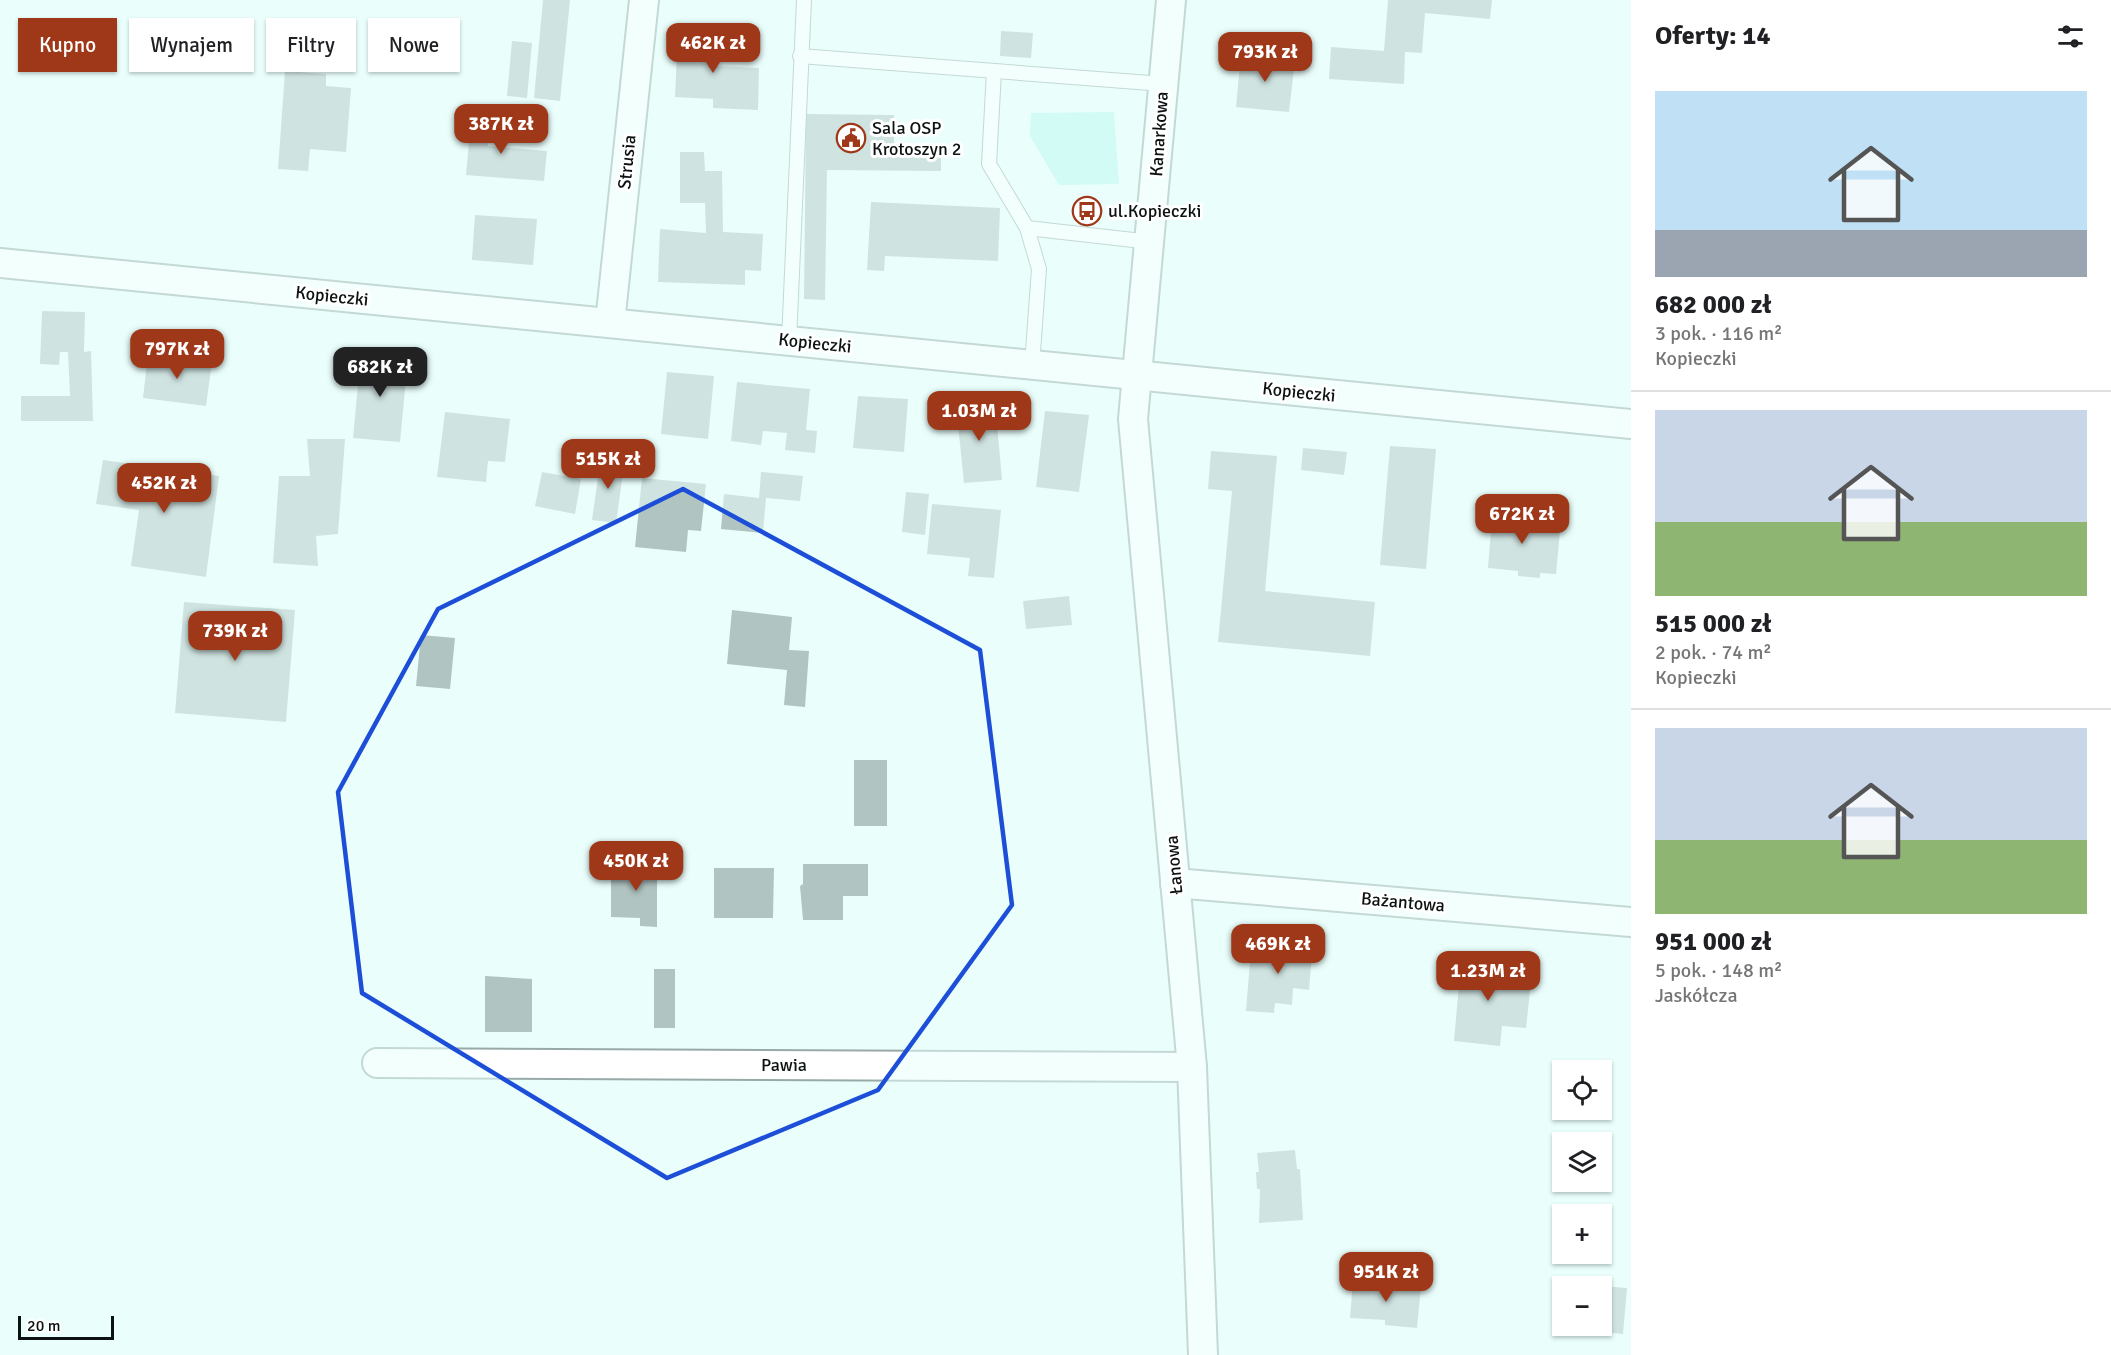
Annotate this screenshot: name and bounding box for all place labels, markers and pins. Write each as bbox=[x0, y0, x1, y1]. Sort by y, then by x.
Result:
pin: 462K zł bbox=[658, 23, 768, 74]
pin: 793K zł bbox=[1210, 32, 1320, 83]
pin: 387K zł bbox=[446, 104, 556, 155]
place label: Sala OSP Krotoszyn 2 bbox=[872, 117, 962, 160]
public building icon: Sala OSP Krotoszyn 2 bbox=[835, 122, 867, 154]
bus stop icon: ul.Kopieczki bbox=[1071, 195, 1103, 227]
place label: ul.Kopieczki bbox=[1108, 200, 1201, 222]
pin: 797K zł bbox=[122, 329, 232, 380]
pin: 682K zł bbox=[325, 347, 435, 398]
pin: 1.03M zł bbox=[917, 391, 1041, 442]
pin: 515K zł bbox=[553, 439, 663, 490]
pin: 452K zł bbox=[109, 463, 219, 514]
pin: 672K zł bbox=[1467, 494, 1577, 545]
pin: 739K zł bbox=[180, 611, 290, 662]
pin: 450K zł bbox=[581, 841, 691, 892]
pin: 469K zł bbox=[1223, 924, 1333, 975]
pin: 1.23M zł bbox=[1426, 951, 1550, 1002]
pin: 951K zł bbox=[1331, 1252, 1441, 1303]

